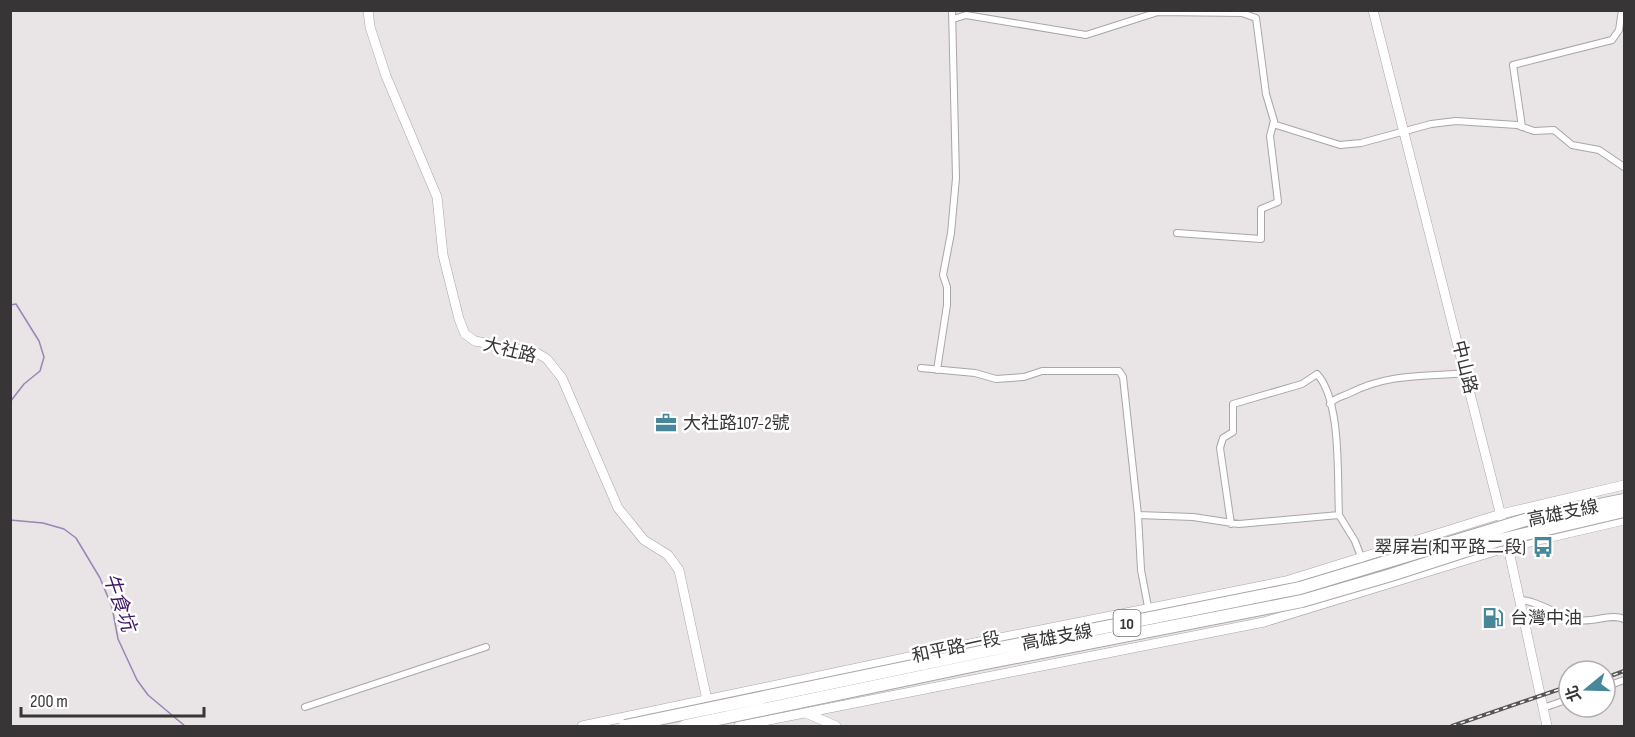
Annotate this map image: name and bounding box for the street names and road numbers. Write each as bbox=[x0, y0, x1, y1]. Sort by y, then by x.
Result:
street label: 大社路 bbox=[481, 334, 539, 367]
street label: 中山路 bbox=[1448, 338, 1481, 396]
street label: 高雄支線 bbox=[1526, 496, 1601, 531]
road number: 10 bbox=[1114, 610, 1140, 636]
street label: 高雄支線 bbox=[1020, 620, 1094, 655]
street label: 和平路一段 bbox=[910, 628, 1002, 667]

